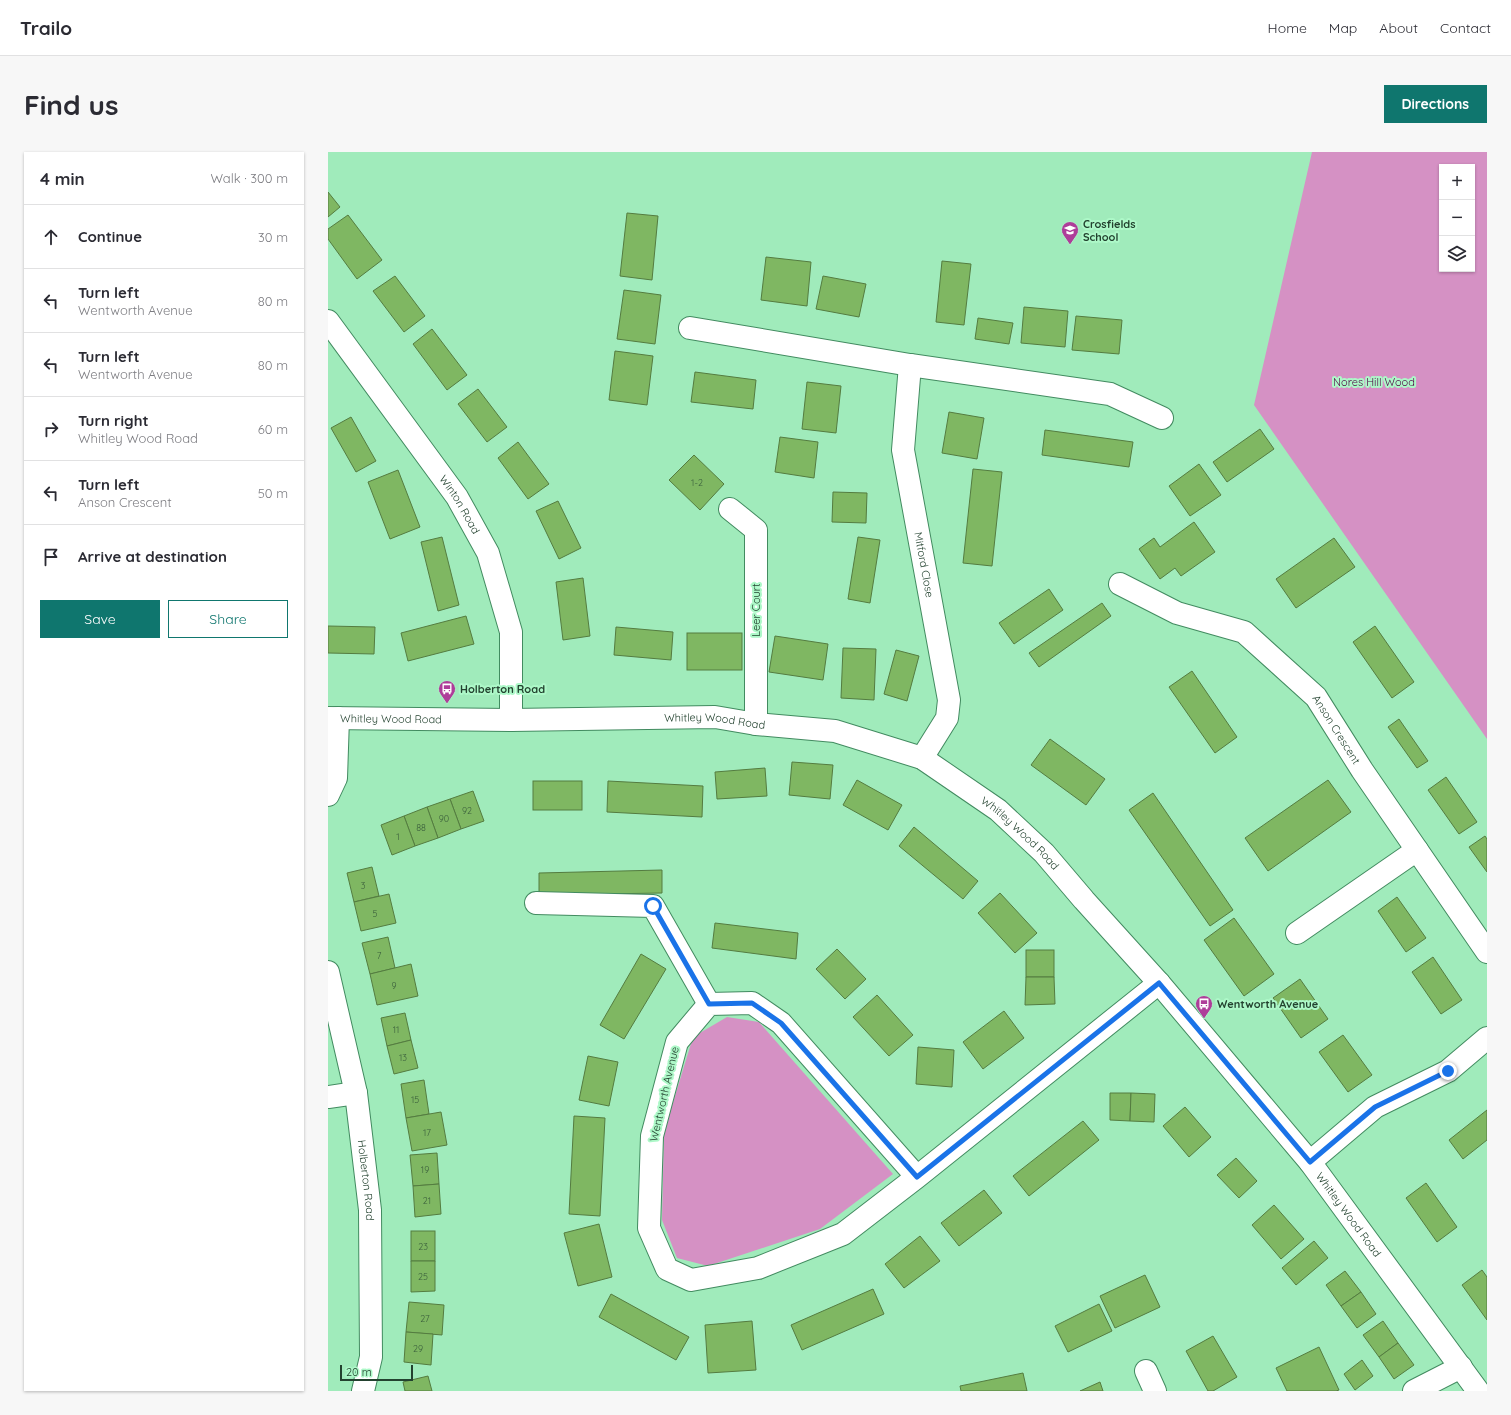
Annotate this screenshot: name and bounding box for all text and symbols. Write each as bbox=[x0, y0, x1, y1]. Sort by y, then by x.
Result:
text: Trailo bbox=[20, 16, 72, 40]
text: Home bbox=[1268, 19, 1307, 37]
text: Map bbox=[1329, 19, 1357, 37]
text: About bbox=[1379, 19, 1418, 37]
text: Contact bbox=[1440, 19, 1491, 37]
button: Directions bbox=[1384, 85, 1487, 123]
text: Find us bbox=[24, 87, 118, 122]
map controls bbox=[1439, 164, 1475, 272]
button: + bbox=[1439, 164, 1475, 200]
text: 4 min bbox=[40, 168, 85, 189]
text: Walk · 300 m bbox=[210, 170, 288, 186]
button: − bbox=[1439, 200, 1475, 236]
place label: Crosfields School bbox=[1083, 217, 1136, 244]
school or university icon: Crosfields School bbox=[1060, 220, 1080, 245]
icon: ahead bbox=[40, 226, 62, 248]
text: Continue bbox=[78, 227, 142, 246]
text: 30 m bbox=[258, 229, 288, 245]
button: layers bbox=[1439, 236, 1475, 272]
text: Turn left bbox=[78, 283, 140, 302]
icon: left bbox=[40, 290, 62, 312]
text: 80 m bbox=[258, 293, 288, 309]
text: Wentworth Avenue bbox=[78, 302, 193, 318]
text: Turn left bbox=[78, 347, 140, 366]
icon: left bbox=[40, 354, 62, 376]
text: 80 m bbox=[258, 357, 288, 373]
text: Wentworth Avenue bbox=[78, 366, 193, 382]
park label: Nores Hill Wood bbox=[1333, 375, 1415, 389]
text: Turn right bbox=[78, 411, 149, 430]
icon: right bbox=[40, 418, 62, 440]
text: 60 m bbox=[258, 421, 288, 437]
text: Whitley Wood Road bbox=[78, 430, 198, 446]
street label: Winton Road bbox=[436, 472, 483, 536]
text: Turn left bbox=[78, 475, 140, 494]
house number: 1-2 bbox=[691, 477, 703, 488]
icon: left bbox=[40, 482, 62, 504]
text: 50 m bbox=[258, 485, 288, 501]
text: Anson Crescent bbox=[78, 494, 172, 510]
street label: Mitford Close bbox=[911, 531, 937, 599]
icon: arrive bbox=[40, 546, 62, 568]
text: Arrive at destination bbox=[78, 547, 227, 566]
street label: Leer Court bbox=[749, 583, 763, 637]
button: Save bbox=[40, 600, 160, 638]
button: Share bbox=[168, 600, 288, 638]
bus stop icon: Holberton Road bbox=[437, 679, 457, 704]
place label: Holberton Road bbox=[460, 682, 545, 696]
street label: Anson Crescent bbox=[1309, 692, 1364, 767]
street label: Whitley Wood Road bbox=[664, 710, 766, 732]
street label: Whitley Wood Road bbox=[340, 711, 442, 726]
street label: Whitley Wood Road bbox=[978, 794, 1062, 873]
house number: 92 bbox=[462, 805, 472, 816]
house number: 90 bbox=[439, 813, 449, 824]
house number: 88 bbox=[416, 822, 426, 833]
house number: 1 bbox=[396, 831, 400, 842]
house number: 3 bbox=[361, 880, 366, 891]
route start bbox=[644, 897, 662, 915]
house number: 5 bbox=[373, 908, 378, 919]
house number: 7 bbox=[377, 950, 382, 961]
house number: 9 bbox=[391, 980, 397, 991]
bus stop icon: Wentworth Avenue bbox=[1194, 994, 1214, 1019]
place label: Wentworth Avenue bbox=[1217, 997, 1319, 1011]
house number: 11 bbox=[393, 1024, 399, 1035]
street label: Wentworth Avenue bbox=[646, 1045, 682, 1143]
house number: 13 bbox=[399, 1052, 407, 1063]
route end bbox=[1439, 1062, 1457, 1080]
house number: 15 bbox=[411, 1094, 419, 1105]
house number: 17 bbox=[423, 1127, 431, 1138]
street label: Holberton Road bbox=[355, 1139, 377, 1221]
house number: 19 bbox=[421, 1164, 429, 1175]
street label: Whitley Wood Road bbox=[1313, 1169, 1384, 1260]
house number: 21 bbox=[423, 1195, 431, 1206]
house number: 23 bbox=[418, 1241, 428, 1252]
house number: 25 bbox=[418, 1271, 428, 1282]
house number: 27 bbox=[420, 1313, 430, 1324]
house number: 29 bbox=[413, 1343, 423, 1354]
scale bar bbox=[340, 1363, 413, 1382]
text: 20 m bbox=[346, 1365, 372, 1379]

